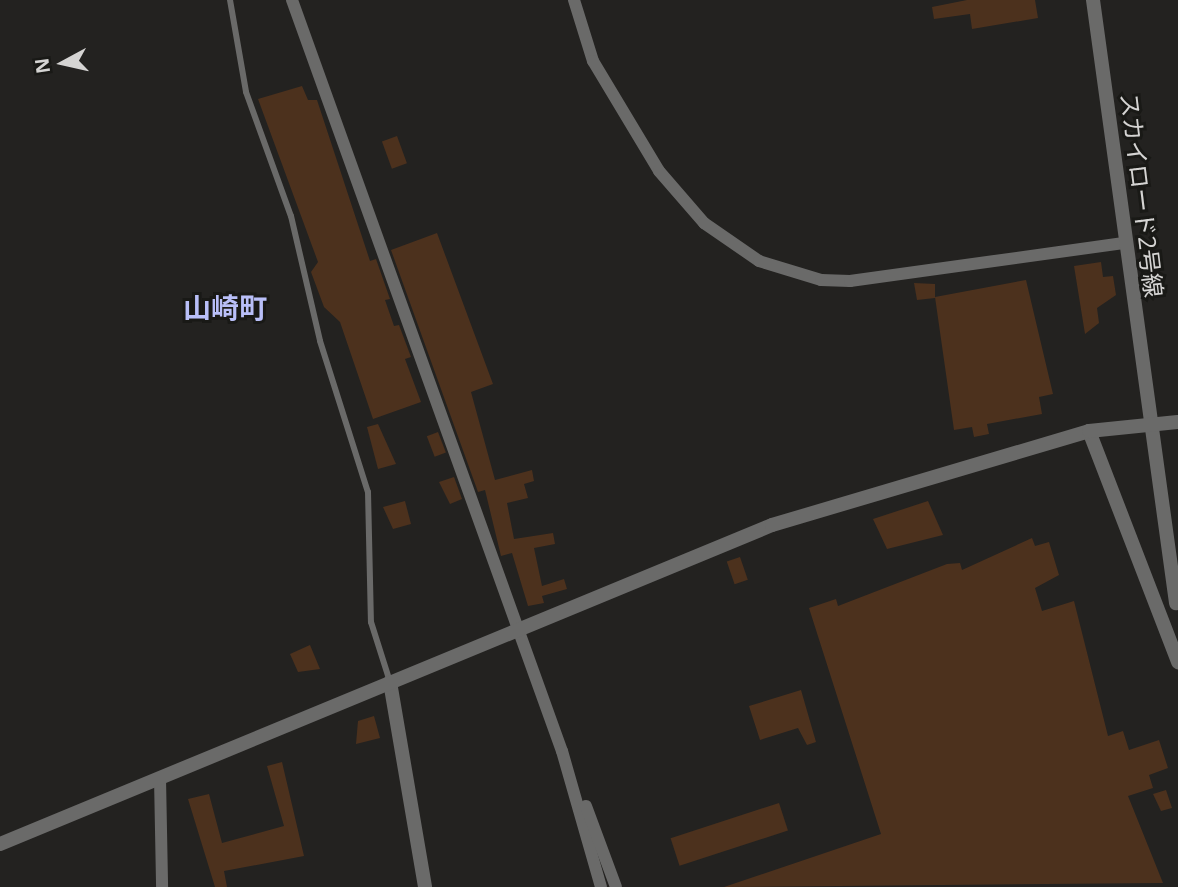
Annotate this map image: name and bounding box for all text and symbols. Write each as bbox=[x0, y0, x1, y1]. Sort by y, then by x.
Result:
north arrow bbox=[28, 28, 98, 98]
text: N bbox=[28, 56, 56, 75]
street label: スカイロード2号線 bbox=[1115, 91, 1169, 299]
district label: 山崎町 bbox=[183, 290, 267, 324]

